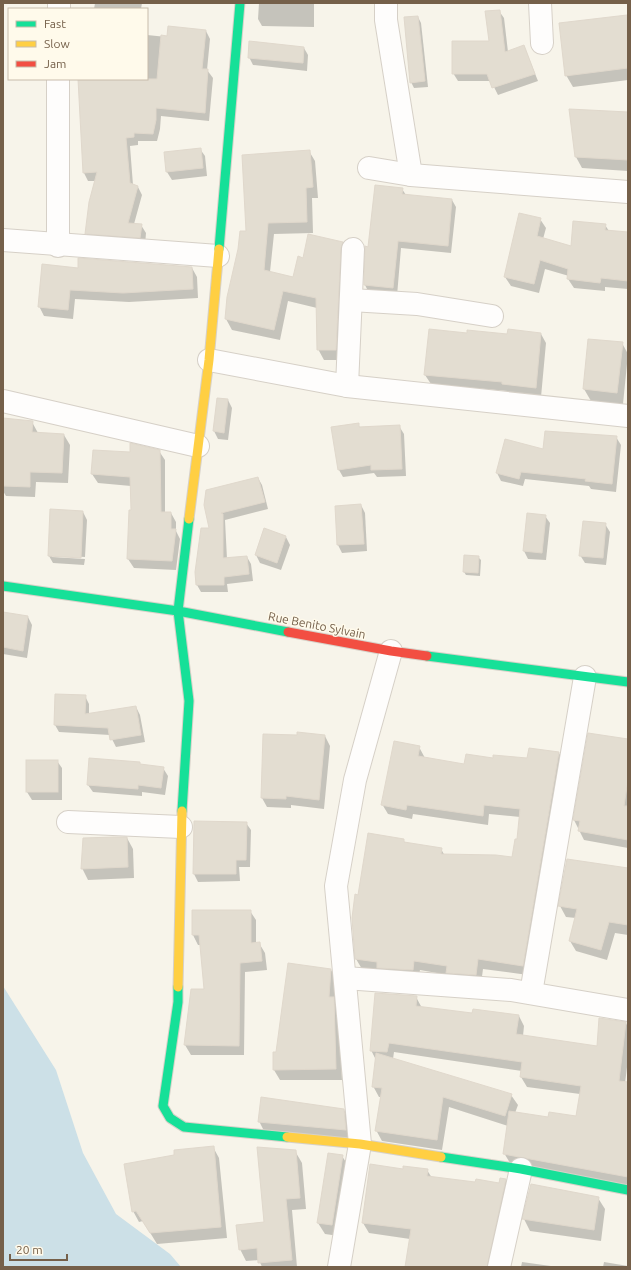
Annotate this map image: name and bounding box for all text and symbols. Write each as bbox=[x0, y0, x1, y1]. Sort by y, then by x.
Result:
legend bbox=[8, 8, 148, 80]
text: Fast bbox=[44, 17, 66, 30]
text: Slow bbox=[44, 37, 70, 50]
text: Jam bbox=[44, 57, 66, 70]
street label: Rue Benito Sylvain bbox=[267, 609, 367, 641]
scale bar bbox=[10, 1236, 67, 1262]
text: 20 m bbox=[16, 1243, 43, 1256]

